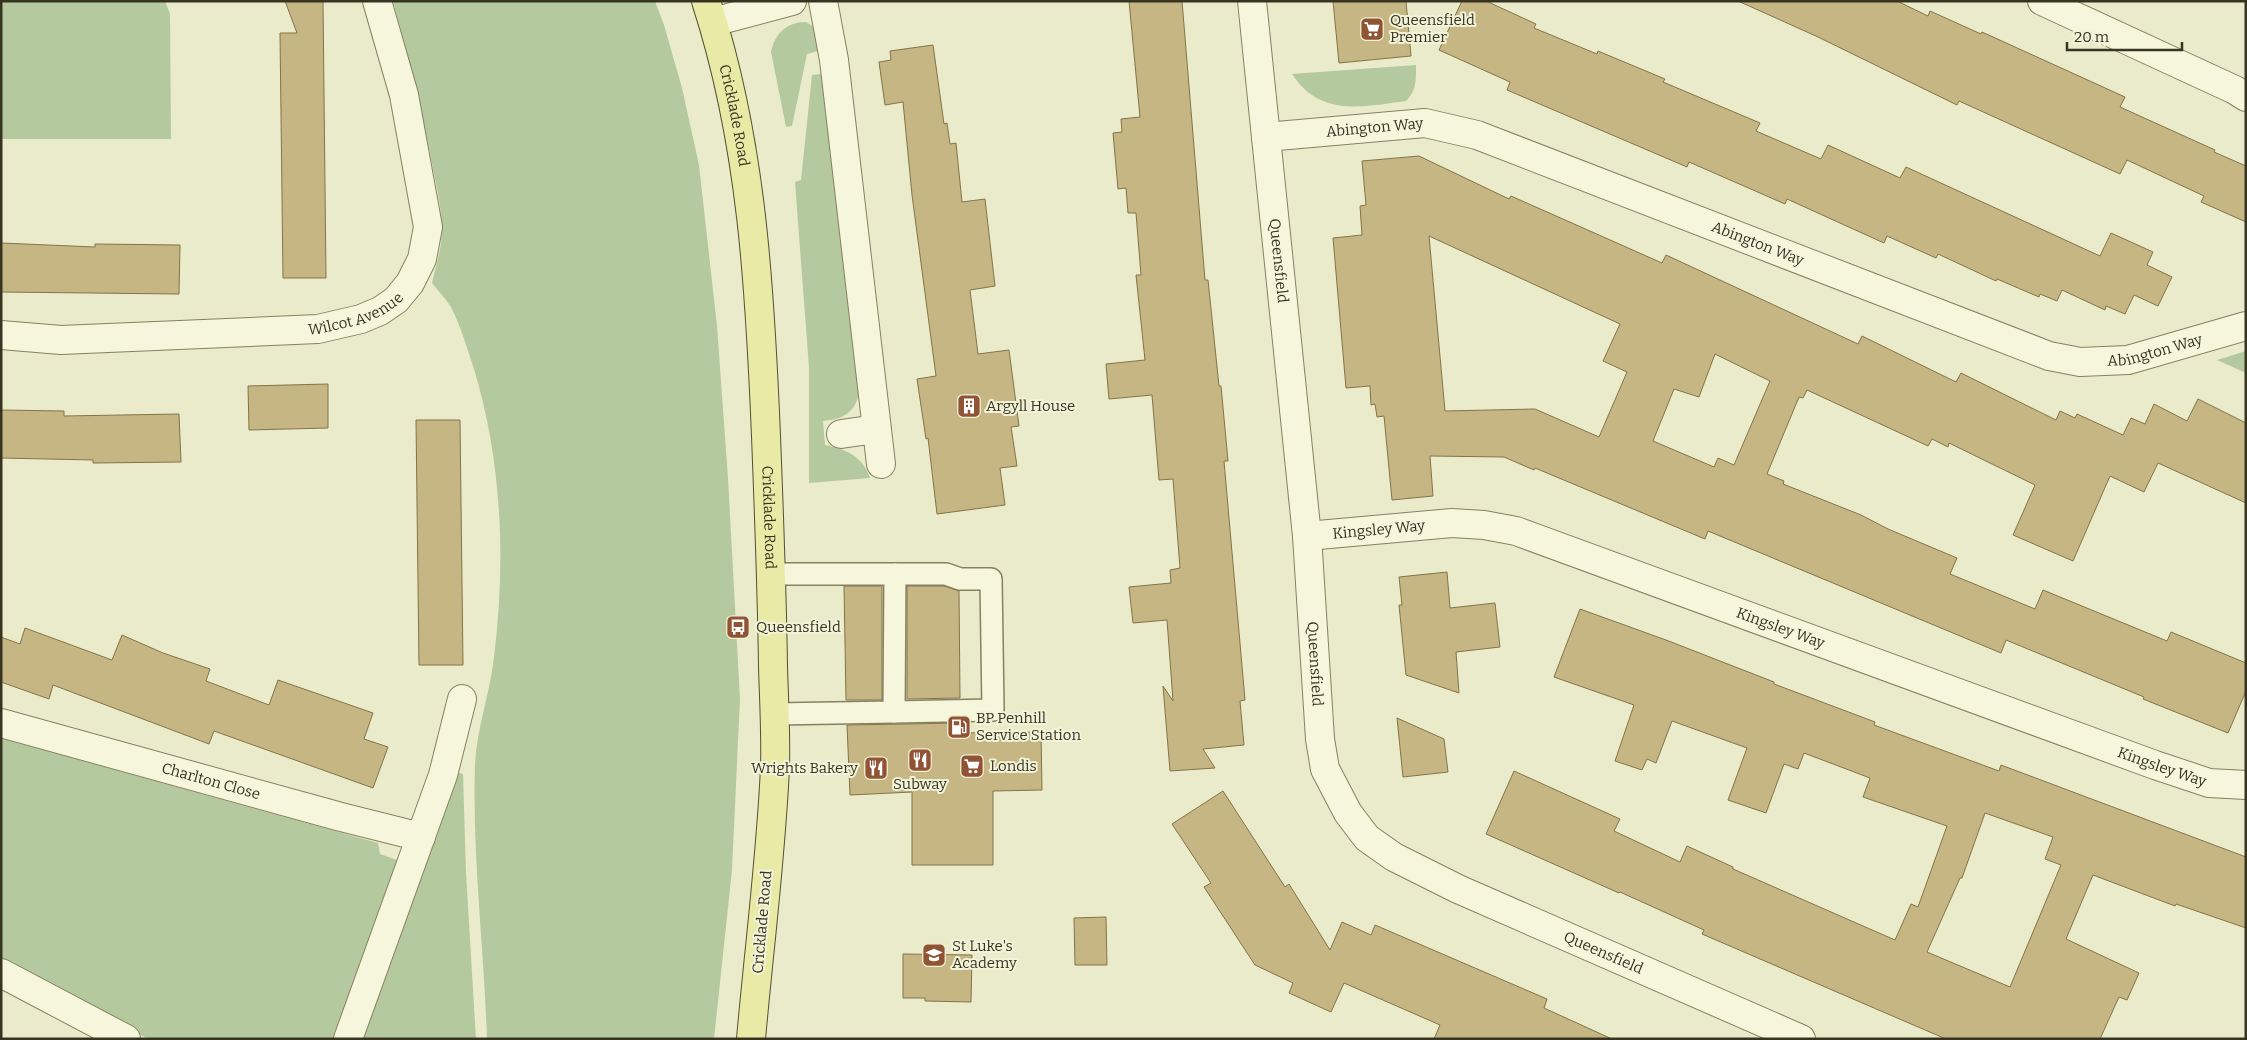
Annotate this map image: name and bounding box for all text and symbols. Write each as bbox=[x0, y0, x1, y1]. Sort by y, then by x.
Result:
place label: Queensfield Premier bbox=[1390, 11, 1475, 46]
supermarket icon: Queensfield Premier bbox=[1359, 16, 1385, 42]
scale bar bbox=[2067, 20, 2182, 52]
text: 20 m bbox=[2074, 28, 2110, 46]
street label: Cricklade Road bbox=[715, 62, 753, 168]
street label: Abington Way bbox=[1325, 114, 1424, 141]
street label: Queensfield bbox=[1265, 217, 1292, 304]
street label: Abington Way bbox=[1709, 218, 1807, 269]
street label: Wilcot Avenue bbox=[308, 289, 407, 338]
street label: Abington Way bbox=[2107, 330, 2205, 370]
building icon: Argyll House bbox=[956, 393, 982, 419]
place label: Argyll House bbox=[986, 397, 1075, 415]
street label: Cricklade Road bbox=[758, 465, 780, 570]
street label: Kingsley Way bbox=[1332, 516, 1426, 543]
street label: Kingsley Way bbox=[1734, 603, 1827, 652]
bus stop icon: Queensfield bbox=[725, 614, 751, 640]
place label: Queensfield bbox=[756, 618, 841, 636]
street label: Queensfield bbox=[1303, 621, 1327, 707]
place label: BP Penhill Service Station bbox=[976, 709, 1081, 744]
fuel station icon: BP Penhill Service Station bbox=[946, 714, 972, 740]
street label: Kingsley Way bbox=[2115, 743, 2209, 791]
restaurant icon: Subway bbox=[907, 747, 933, 773]
supermarket icon: Londis bbox=[959, 753, 985, 779]
restaurant icon: Wrights Bakery bbox=[863, 755, 889, 781]
place label: Londis bbox=[990, 757, 1037, 775]
street label: Charlton Close bbox=[160, 759, 262, 803]
place label: Wrights Bakery bbox=[751, 759, 858, 777]
place label: Subway bbox=[893, 775, 947, 793]
street label: Cricklade Road bbox=[749, 870, 775, 974]
street label: Queensfield bbox=[1561, 927, 1646, 978]
place label: St Luke's Academy bbox=[952, 937, 1017, 972]
school or university icon: St Luke's Academy bbox=[921, 942, 947, 968]

